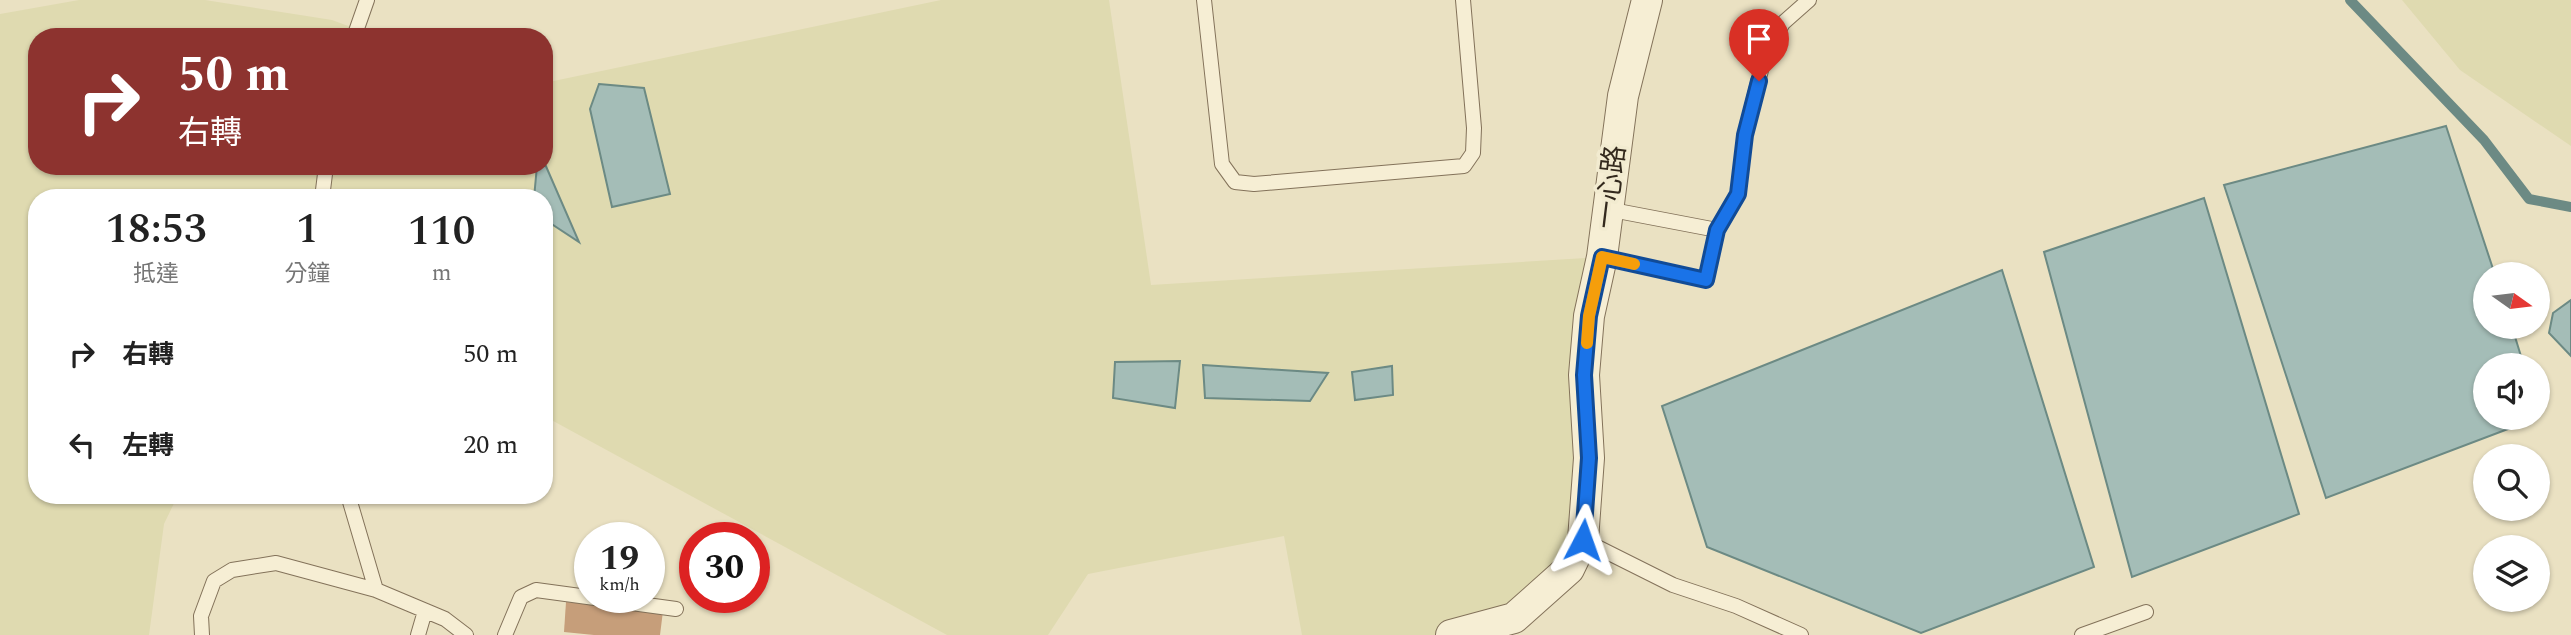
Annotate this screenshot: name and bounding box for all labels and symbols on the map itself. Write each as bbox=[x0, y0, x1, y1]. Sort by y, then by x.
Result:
pin bbox=[1729, 9, 1789, 81]
street label: 一心路 bbox=[1585, 143, 1637, 231]
north arrow bbox=[2473, 262, 2550, 340]
position arrow bbox=[1546, 503, 1620, 577]
speed limit sign: 30 bbox=[679, 522, 770, 613]

